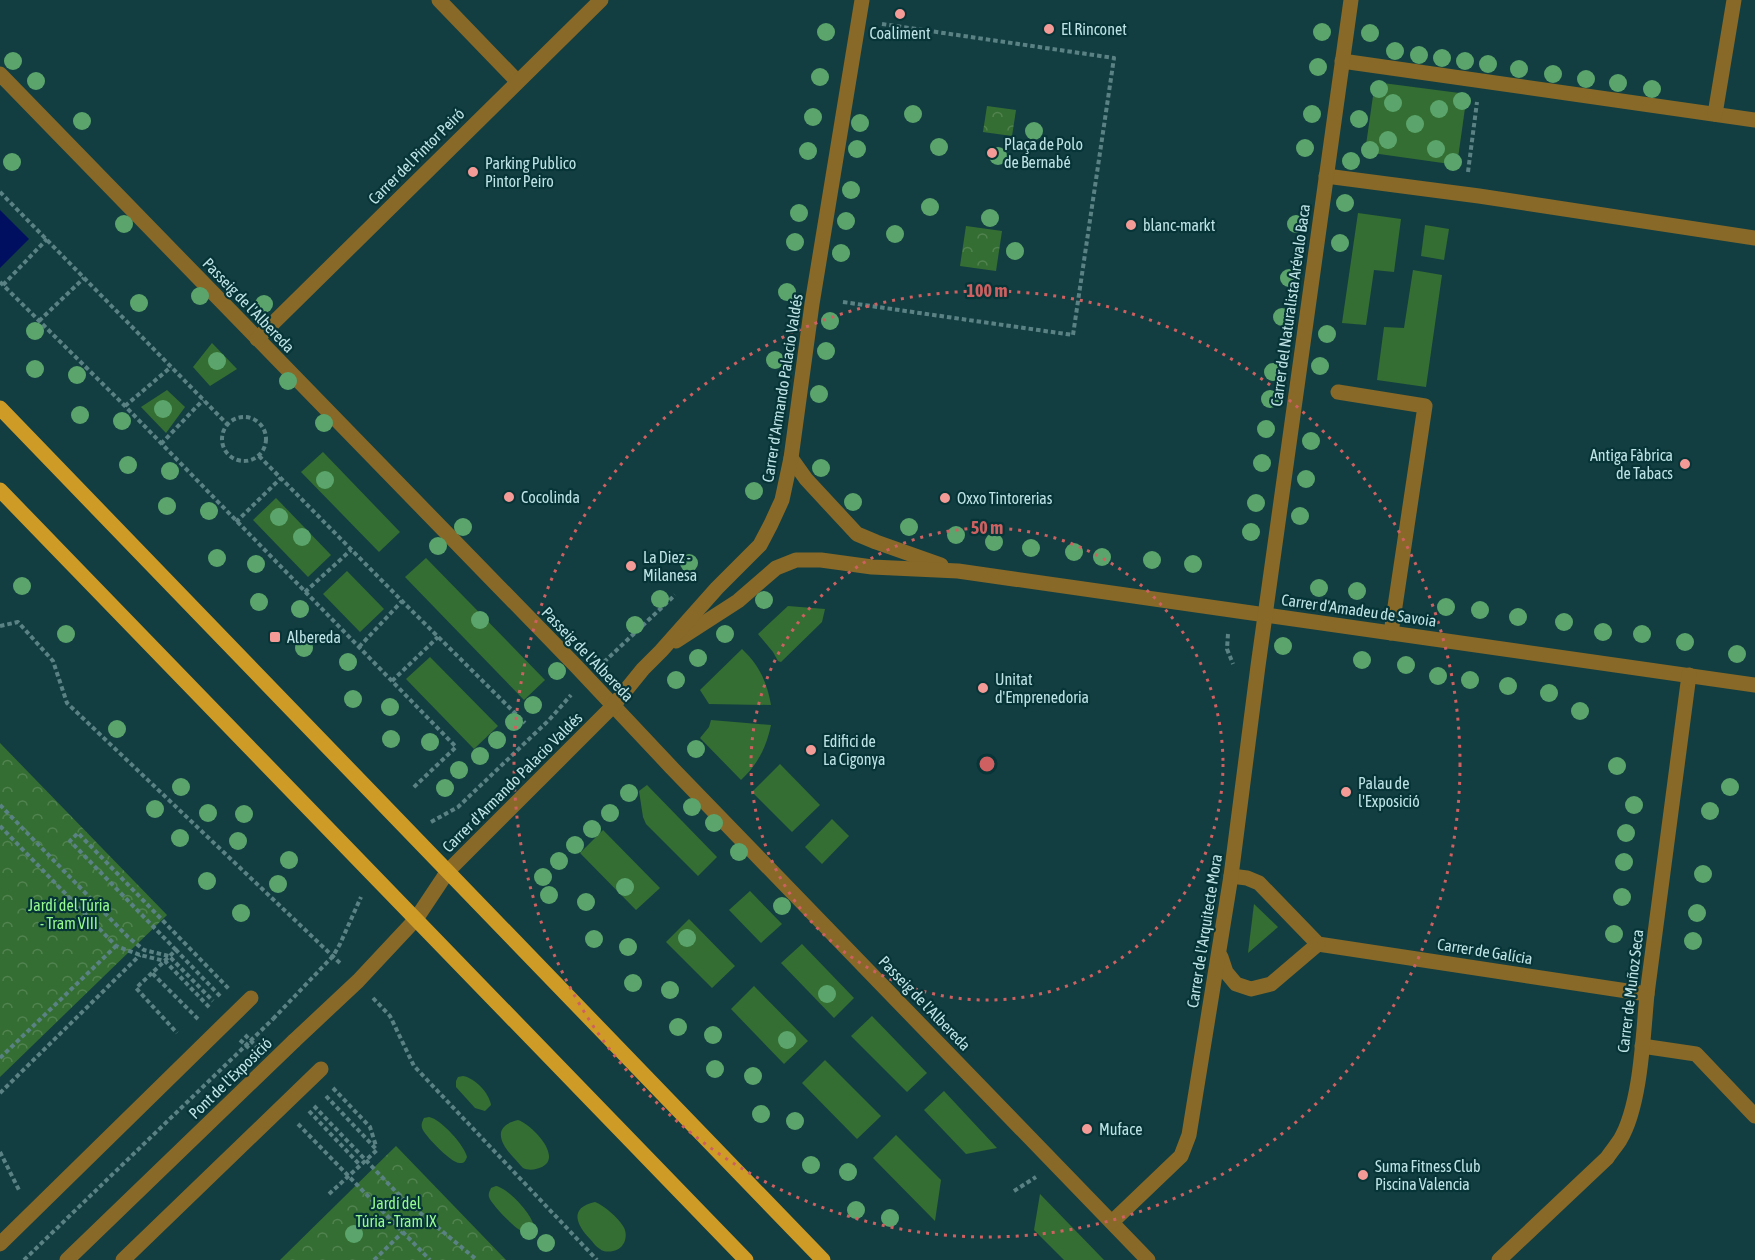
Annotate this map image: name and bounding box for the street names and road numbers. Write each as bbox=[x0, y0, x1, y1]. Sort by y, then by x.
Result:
street label: Carrer del Pintor Peiró bbox=[364, 104, 468, 208]
street label: Carrer del Naturalista Arévalo Baca bbox=[1267, 203, 1313, 407]
street label: Passeig de l'Albereda bbox=[199, 254, 299, 357]
street label: Carrer d'Armando Palacio Valdés bbox=[758, 292, 806, 483]
street label: Carrer d'Amadeu de Savoia bbox=[1280, 590, 1438, 630]
street label: Passeig de l'Albereda bbox=[538, 603, 638, 706]
street label: Carrer d'Armando Palacio Valdés bbox=[438, 708, 586, 856]
street label: Carrer de l'Arquitecte Mora bbox=[1183, 853, 1226, 1009]
street label: Carrer de Muñoz Seca bbox=[1614, 928, 1646, 1054]
street label: Carrer de Galícia bbox=[1436, 935, 1534, 967]
street label: Passeig de l'Albereda bbox=[875, 952, 975, 1055]
street label: Pont de l'Exposició bbox=[185, 1034, 276, 1123]

